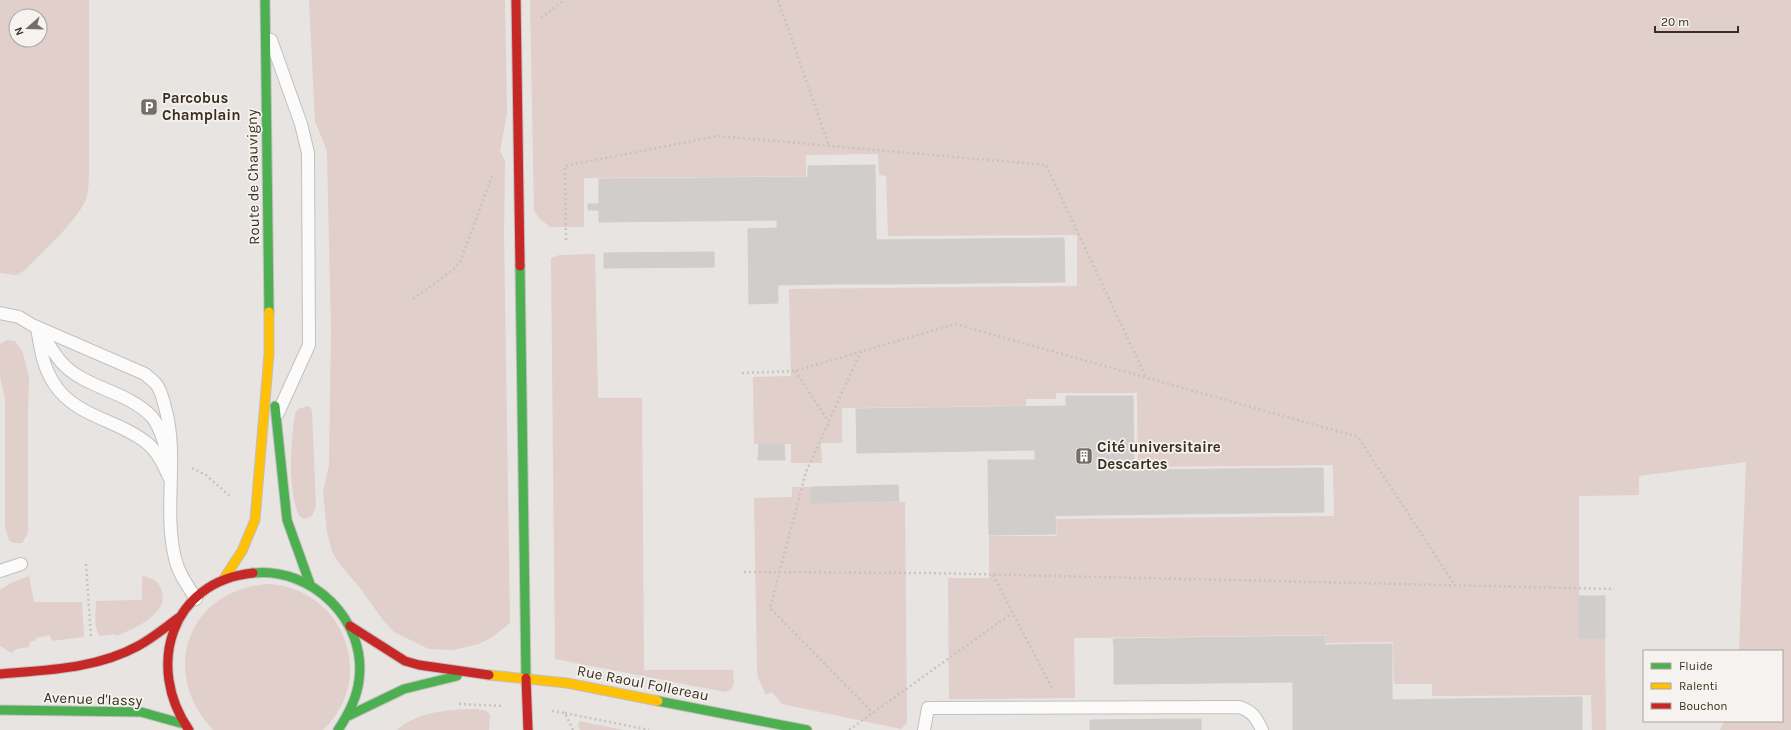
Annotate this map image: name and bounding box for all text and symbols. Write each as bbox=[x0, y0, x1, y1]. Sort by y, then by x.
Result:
north arrow bbox=[8, 8, 48, 48]
scale bar bbox=[1655, 8, 1738, 34]
text: 20 m bbox=[1661, 15, 1689, 29]
text: N bbox=[12, 25, 27, 37]
place label: Parcobus Champlain bbox=[162, 89, 241, 124]
parking icon: Parcobus Champlain bbox=[139, 97, 159, 117]
street label: Route de Chauvigny bbox=[243, 109, 263, 245]
place label: Cité universitaire Descartes bbox=[1097, 438, 1221, 473]
building icon: Cité universitaire Descartes bbox=[1074, 446, 1094, 466]
legend bbox=[1643, 650, 1783, 722]
text: Fluide bbox=[1679, 659, 1713, 673]
street label: Rue Raoul Follereau bbox=[575, 661, 711, 705]
text: Ralenti bbox=[1679, 679, 1718, 693]
street label: Avenue d'Iassy bbox=[43, 688, 143, 710]
text: Bouchon bbox=[1679, 699, 1728, 713]

